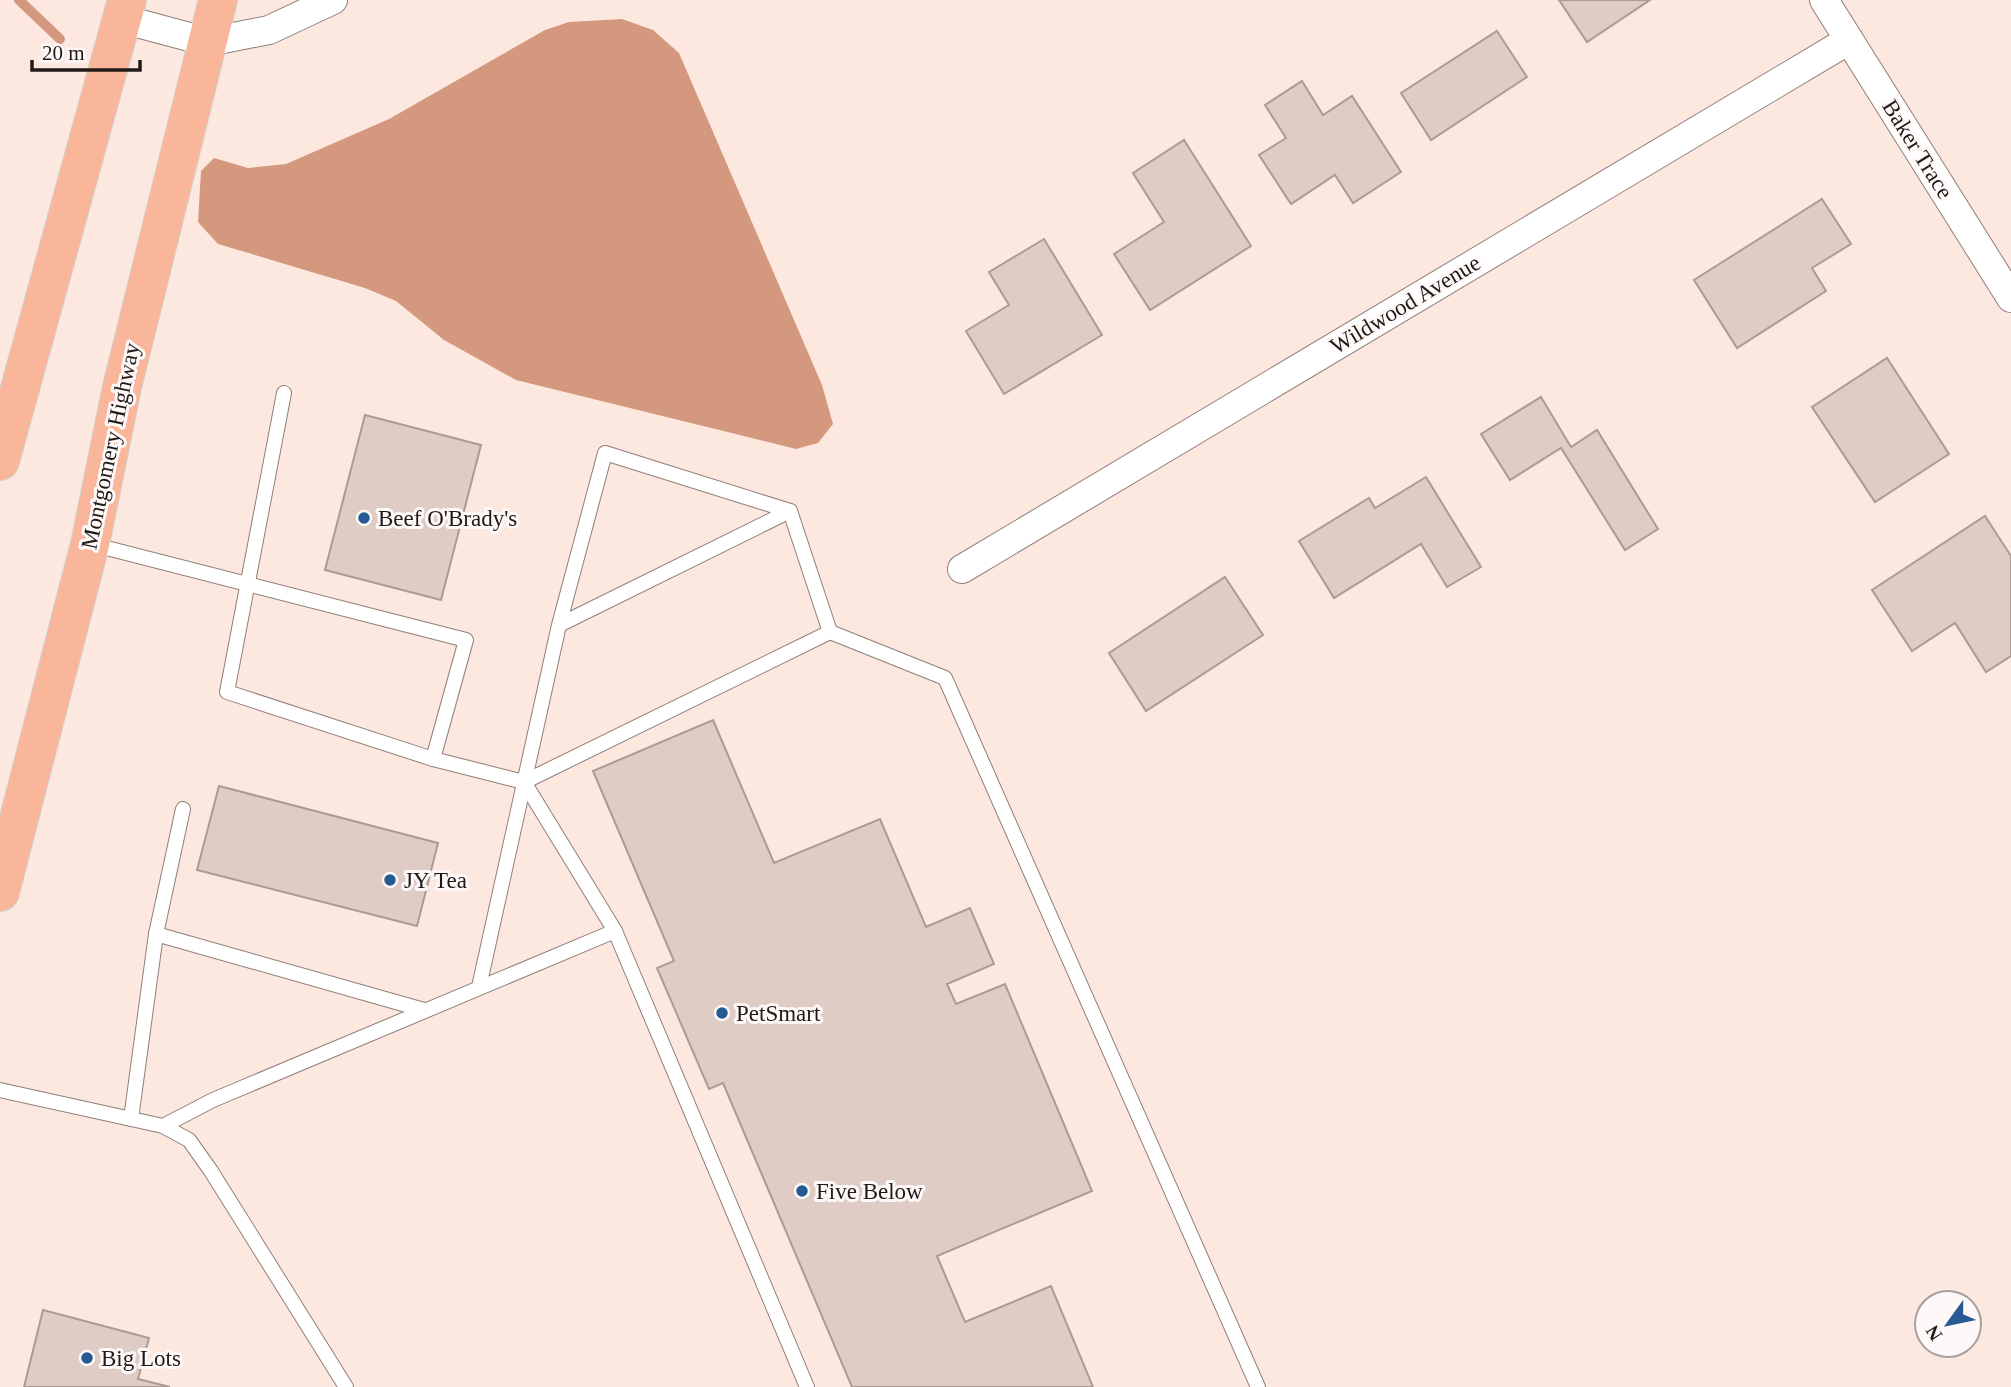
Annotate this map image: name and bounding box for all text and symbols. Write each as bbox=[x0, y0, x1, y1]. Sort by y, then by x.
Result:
scale bar bbox=[32, 28, 140, 72]
text: 20 m bbox=[42, 41, 85, 65]
street label: Baker Trace bbox=[1877, 95, 1958, 203]
street label: Wildwood Avenue bbox=[1326, 250, 1485, 359]
street label: Montgomery Highway bbox=[76, 340, 145, 551]
place label: Beef O'Brady's bbox=[378, 506, 517, 531]
marker: Beef O'Brady's bbox=[356, 510, 372, 526]
place label: JY Tea bbox=[404, 868, 467, 893]
marker: JY Tea bbox=[382, 872, 398, 888]
place label: PetSmart bbox=[736, 1001, 821, 1026]
marker: PetSmart bbox=[714, 1005, 730, 1021]
place label: Five Below bbox=[816, 1179, 923, 1204]
marker: Five Below bbox=[794, 1183, 810, 1199]
north arrow bbox=[1913, 1289, 1983, 1359]
text: N bbox=[1921, 1321, 1947, 1344]
place label: Big Lots bbox=[101, 1346, 181, 1371]
marker: Big Lots bbox=[79, 1350, 95, 1366]

